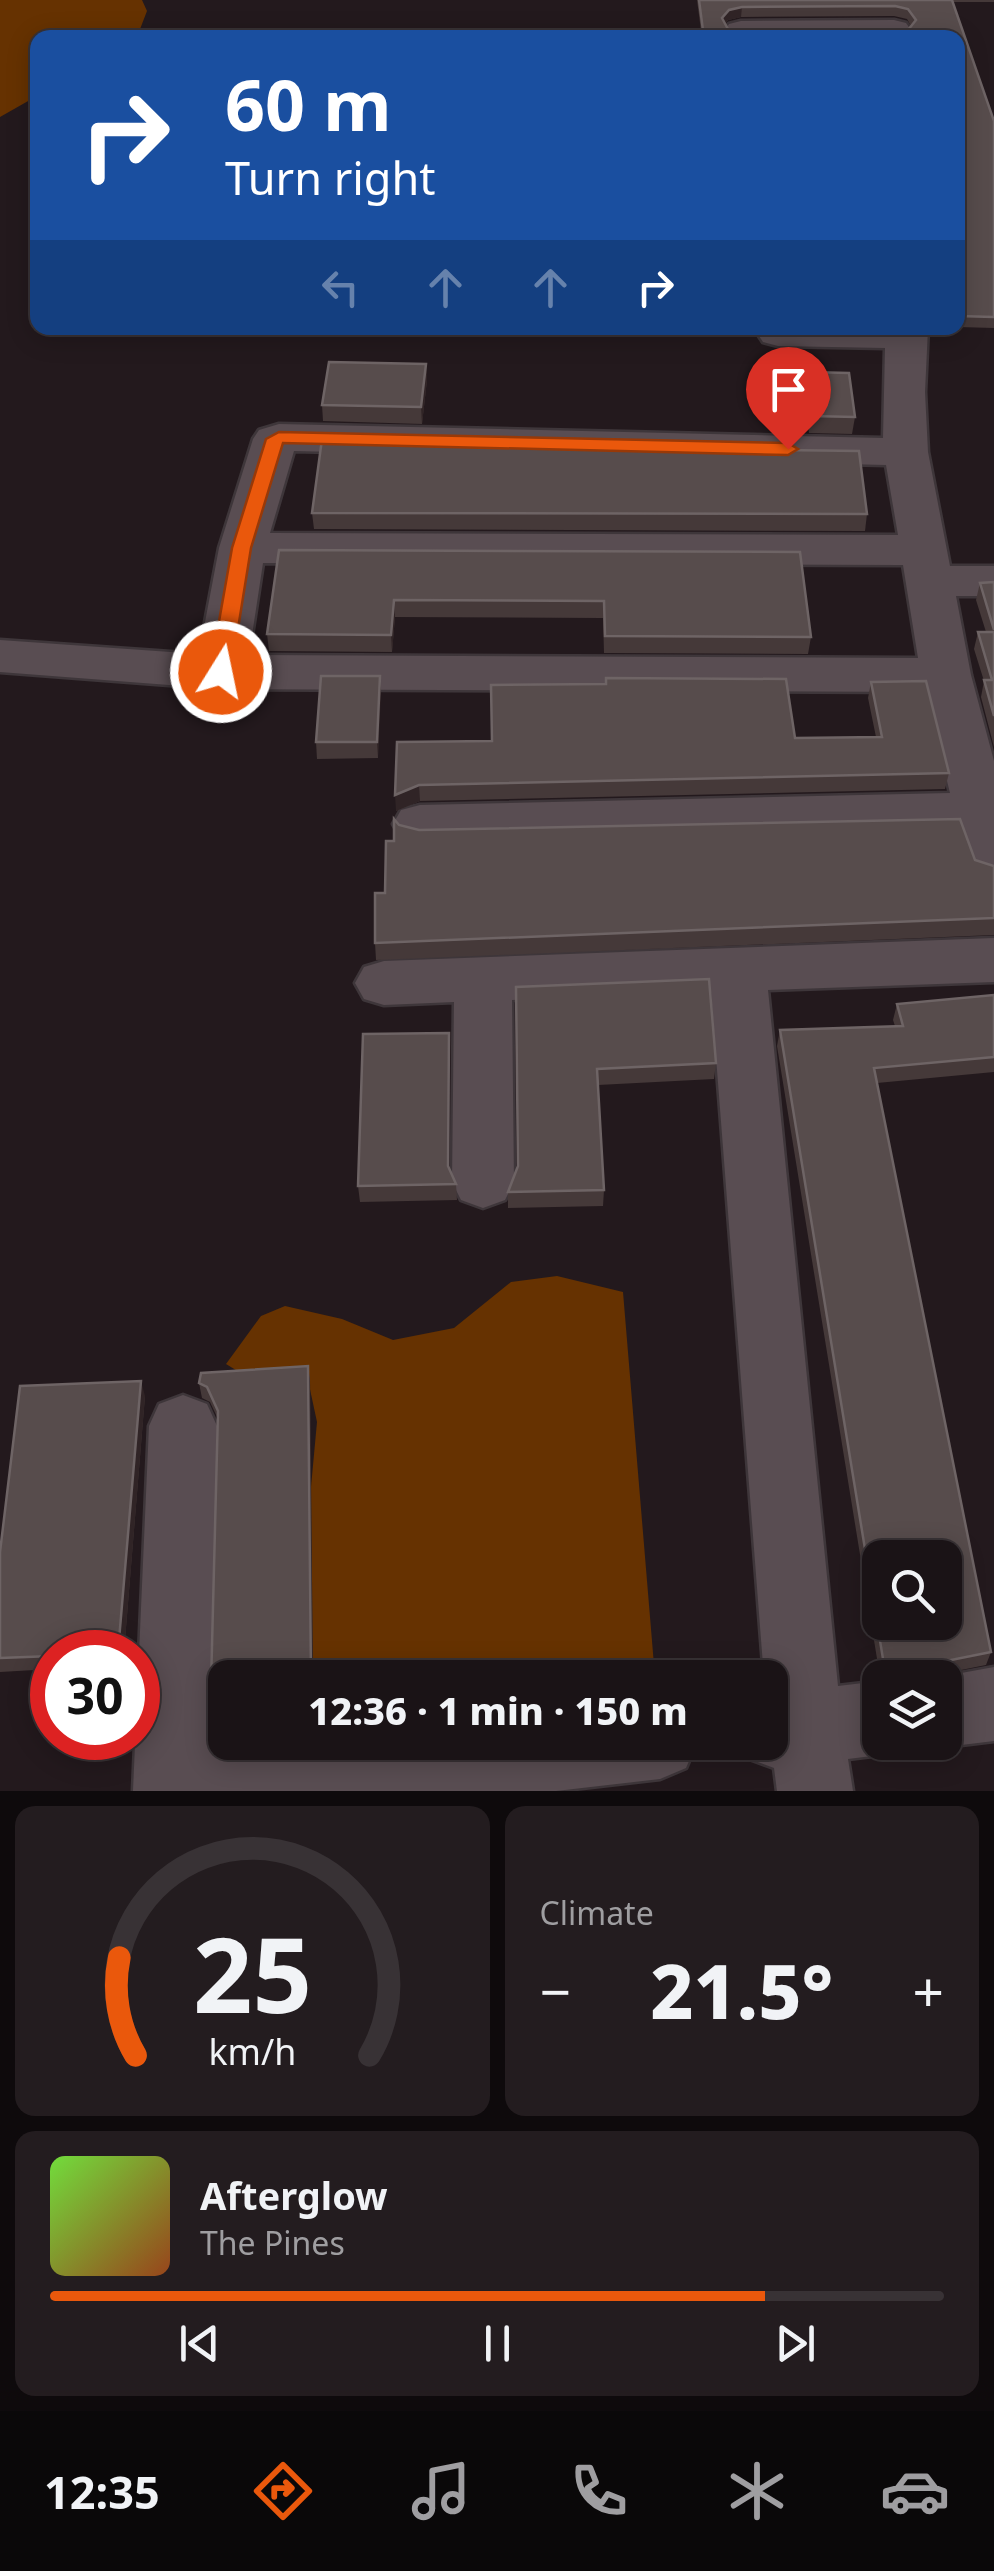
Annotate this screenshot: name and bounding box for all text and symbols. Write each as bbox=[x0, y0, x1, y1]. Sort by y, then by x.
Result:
text: 60 m bbox=[225, 56, 392, 152]
icon: right bbox=[60, 70, 190, 200]
text: Turn right bbox=[225, 147, 436, 208]
icon: left bbox=[313, 260, 368, 315]
icon: ahead bbox=[418, 260, 473, 315]
icon: ahead bbox=[523, 260, 578, 315]
icon: right bbox=[628, 260, 683, 315]
pin bbox=[746, 347, 831, 450]
icon: arrive bbox=[761, 362, 816, 417]
position arrow bbox=[169, 620, 273, 724]
map controls bbox=[862, 1540, 962, 1760]
button: search bbox=[862, 1540, 962, 1640]
speed limit sign: 30 bbox=[30, 1630, 160, 1760]
button: layers bbox=[862, 1660, 962, 1760]
text: 12:36 · 1 min · 150 m bbox=[308, 1684, 688, 1736]
text: Climate bbox=[540, 1891, 654, 1934]
text: 25 bbox=[193, 1902, 312, 2043]
text: 21.5° bbox=[650, 1939, 833, 2041]
text: − bbox=[540, 1953, 571, 2028]
text: + bbox=[913, 1953, 944, 2028]
text: km/h bbox=[208, 2027, 296, 2075]
text: Afterglow bbox=[200, 2169, 388, 2221]
text: The Pines bbox=[200, 2221, 345, 2264]
icon: previous bbox=[172, 2316, 227, 2371]
icon: pause bbox=[470, 2316, 525, 2371]
icon: next bbox=[768, 2316, 823, 2371]
icon: directions bbox=[248, 2456, 318, 2526]
icon: music bbox=[406, 2456, 476, 2526]
icon: phone bbox=[564, 2456, 634, 2526]
icon: climate bbox=[722, 2456, 792, 2526]
icon: car bbox=[880, 2456, 950, 2526]
text: 12:35 bbox=[44, 2461, 160, 2522]

